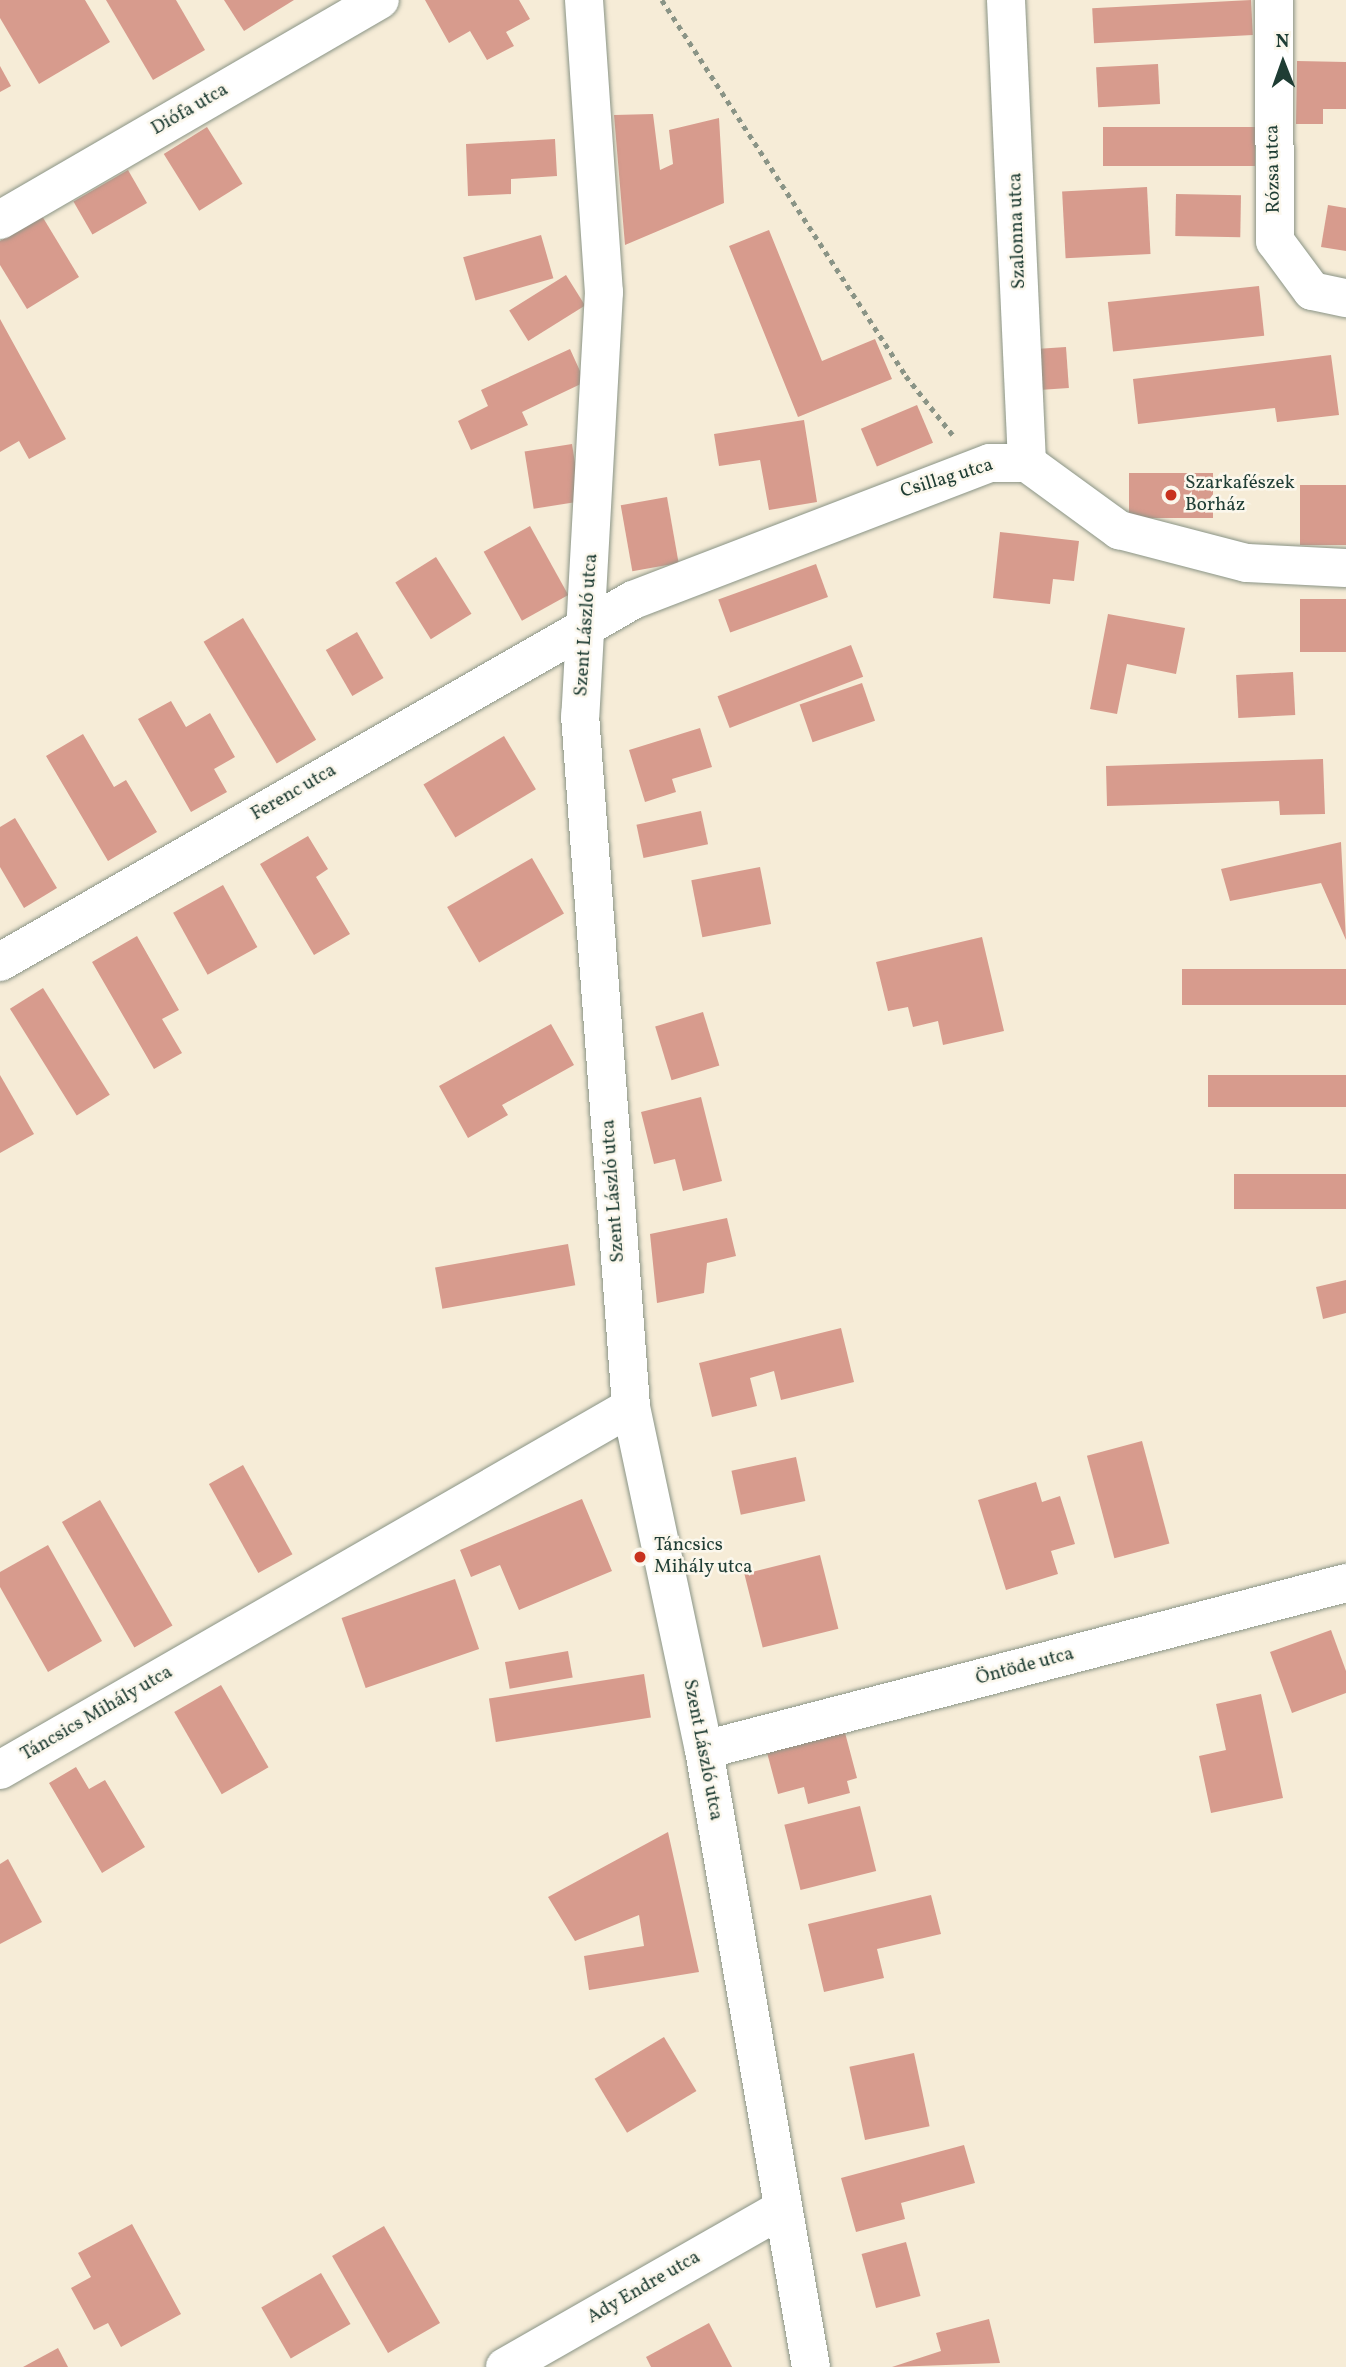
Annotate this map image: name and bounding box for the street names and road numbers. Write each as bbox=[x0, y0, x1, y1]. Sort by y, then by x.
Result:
street label: Diófa utca bbox=[148, 79, 232, 141]
street label: Rózsa utca bbox=[1262, 124, 1286, 214]
street label: Szalonna utca bbox=[1005, 172, 1031, 290]
street label: Csillag utca bbox=[898, 454, 996, 504]
street label: Szent László utca bbox=[571, 553, 603, 697]
street label: Ferenc utca bbox=[247, 760, 341, 826]
street label: Szent László utca bbox=[598, 1119, 630, 1263]
street label: Öntöde utca bbox=[974, 1643, 1076, 1691]
street label: Táncsics Mihály utca bbox=[17, 1661, 177, 1767]
street label: Szent László utca bbox=[677, 1677, 727, 1823]
street label: Ady Endre utca bbox=[583, 2246, 705, 2330]

